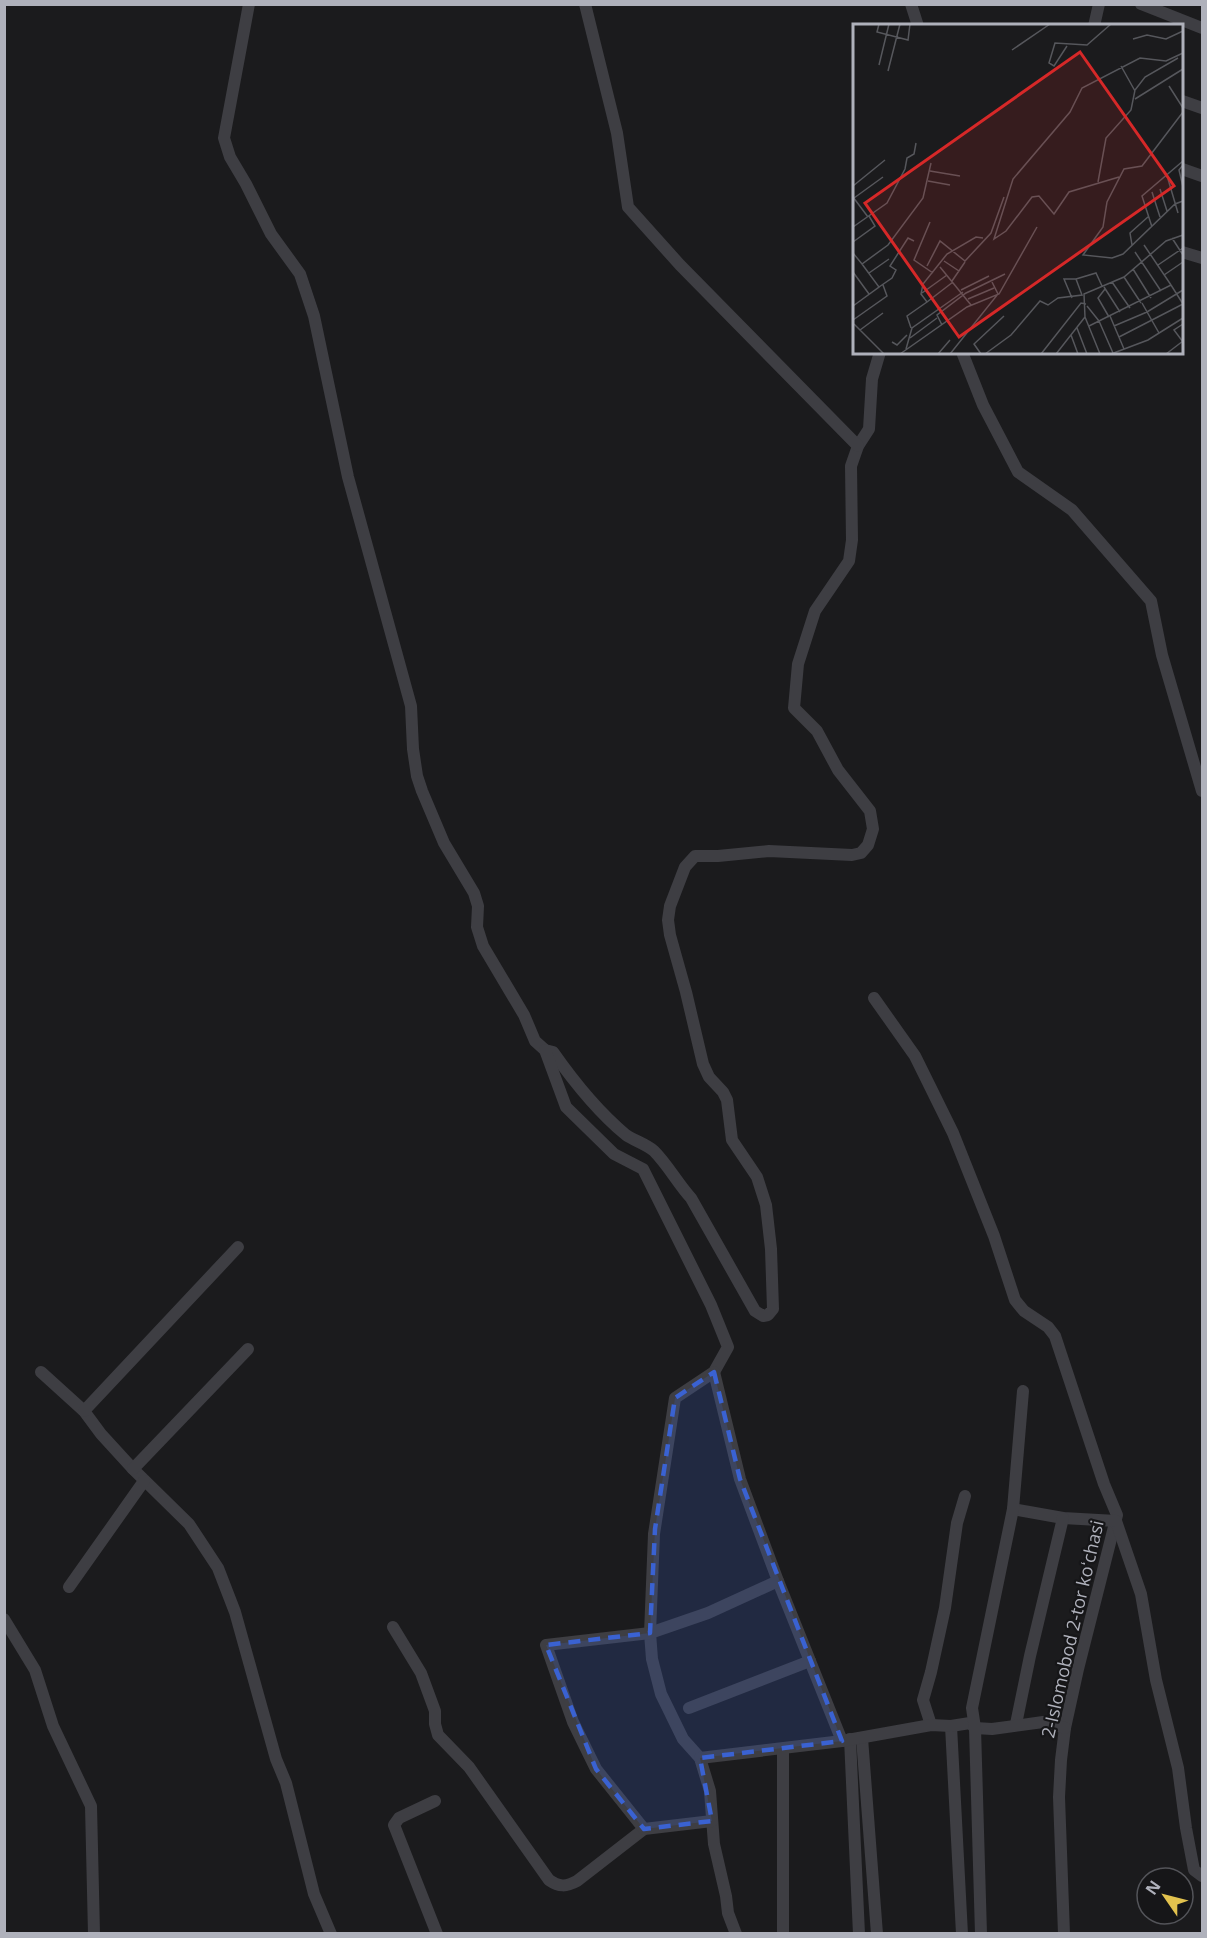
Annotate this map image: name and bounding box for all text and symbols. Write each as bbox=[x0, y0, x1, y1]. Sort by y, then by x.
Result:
inset map bbox=[853, 24, 1183, 354]
street label: 2-Islomobod 2-tor koʻchasi bbox=[1035, 1518, 1109, 1740]
north arrow bbox=[1135, 1866, 1195, 1926]
text: N bbox=[1140, 1876, 1165, 1899]

